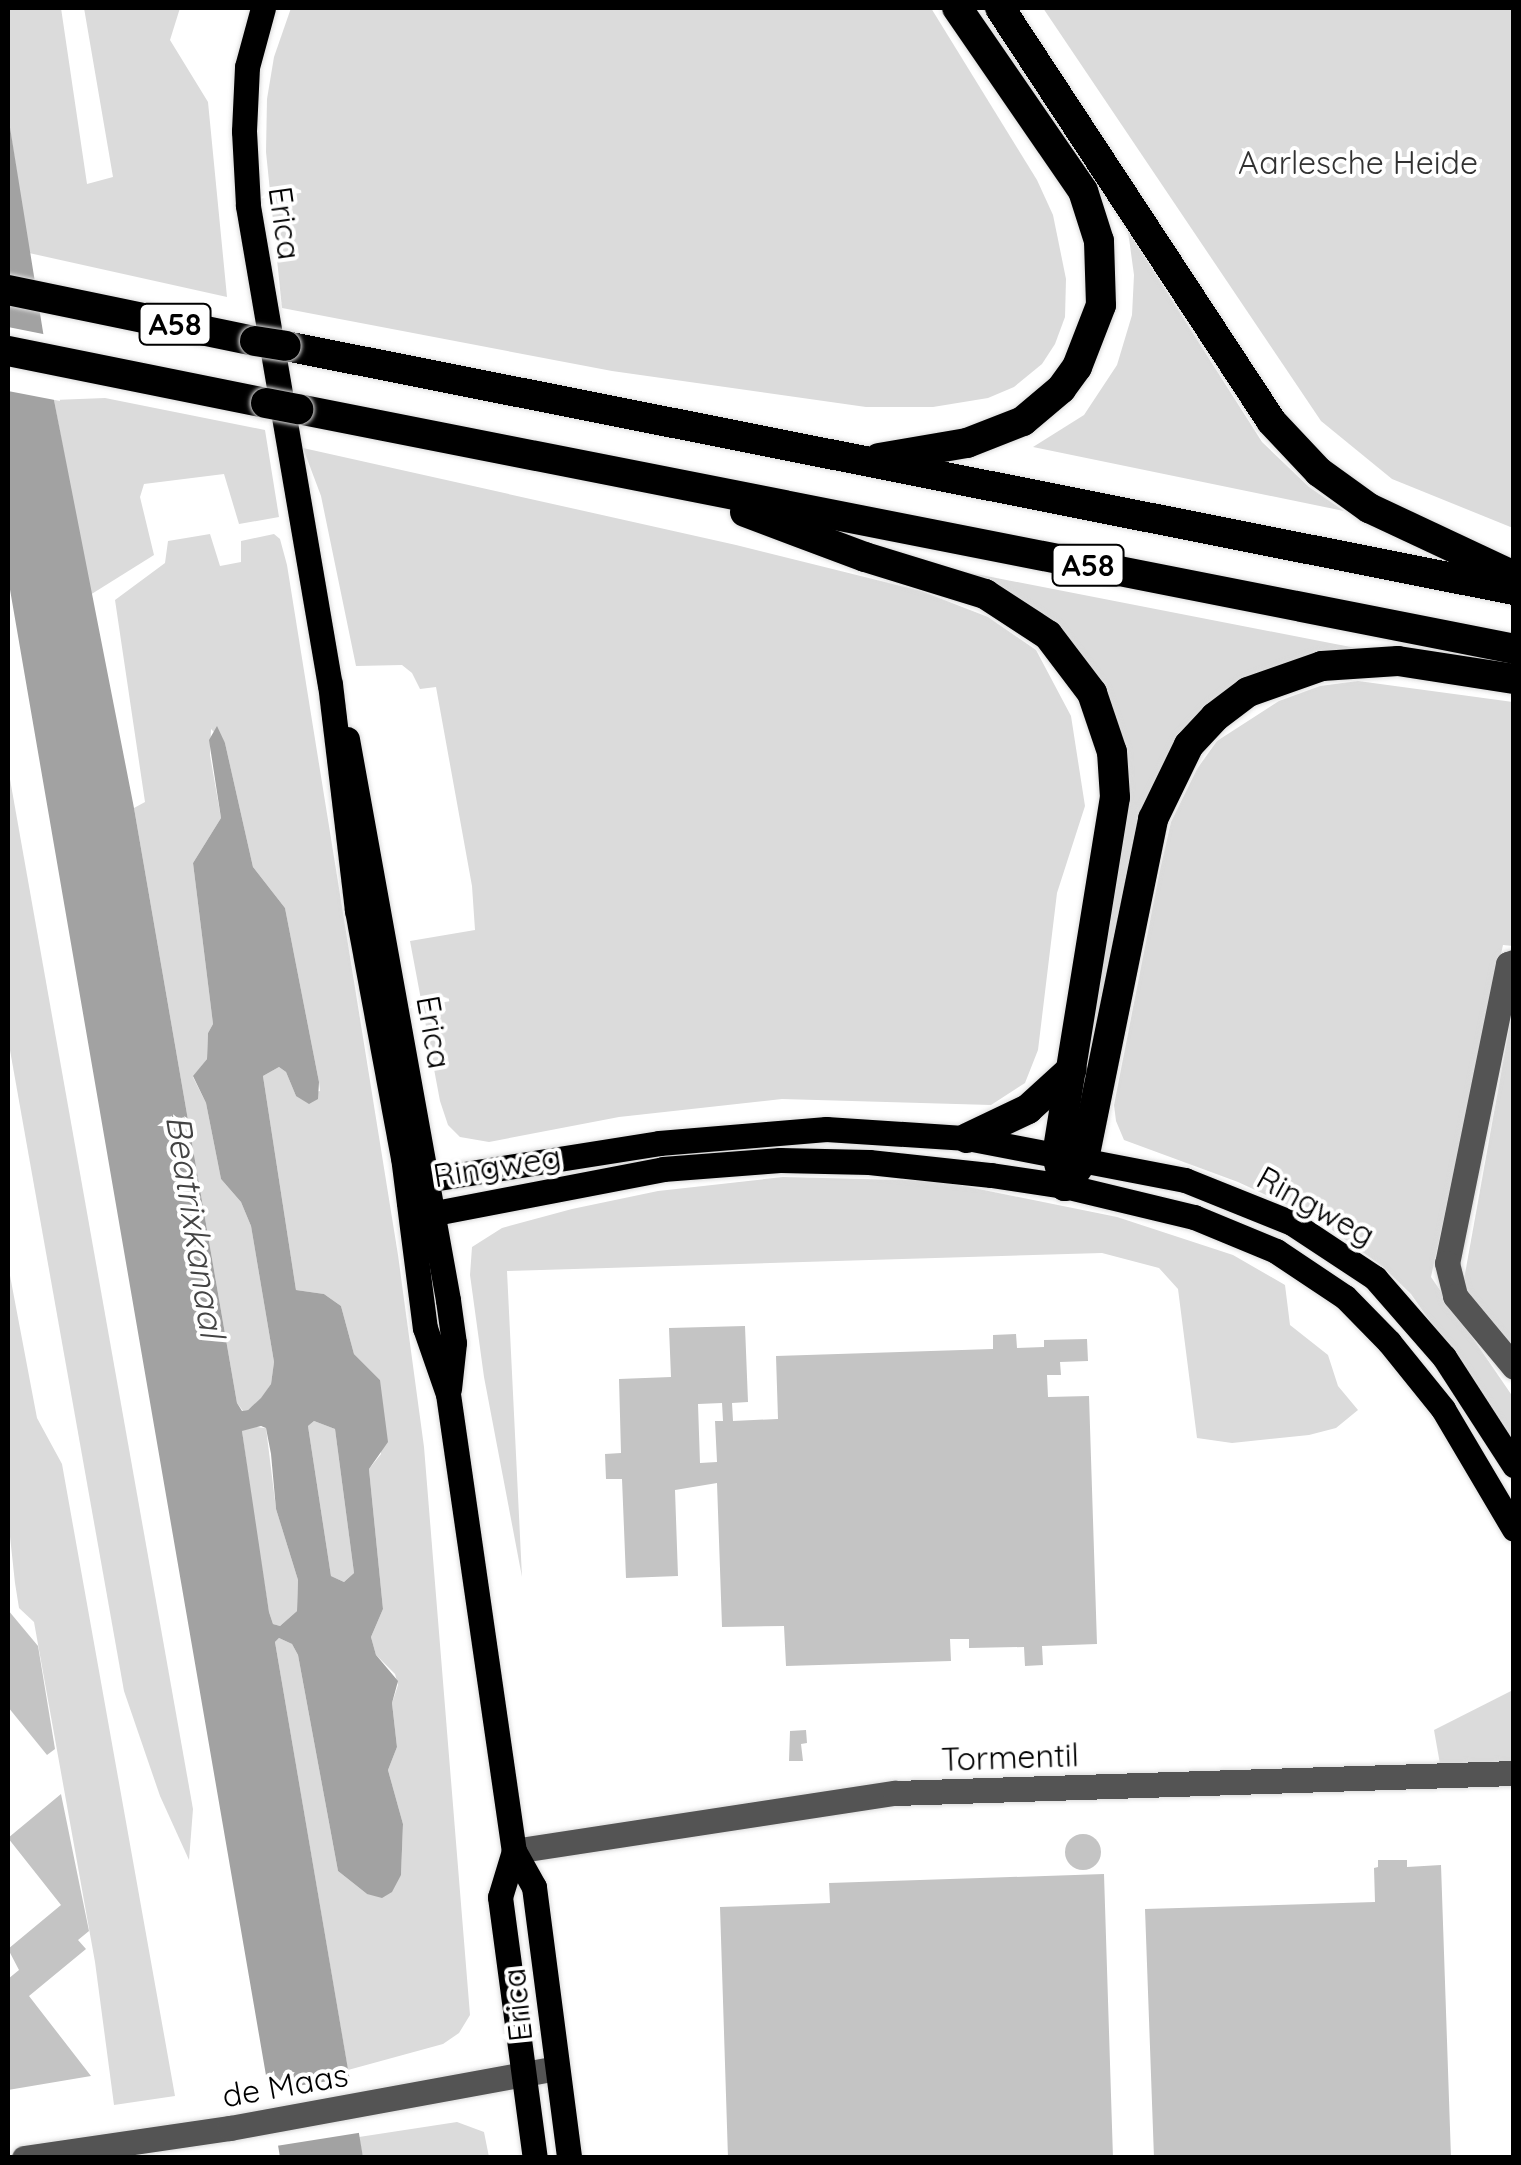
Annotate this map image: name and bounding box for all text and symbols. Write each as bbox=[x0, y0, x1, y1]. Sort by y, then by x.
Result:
park label: Aarlesche Heide bbox=[1238, 143, 1478, 181]
street label: Erica bbox=[261, 184, 309, 262]
road number: A58 bbox=[138, 299, 212, 349]
road number: A58 bbox=[1050, 540, 1126, 590]
street label: Erica bbox=[409, 993, 459, 1071]
water label: Beatrixkanaal bbox=[158, 1112, 234, 1340]
street label: Ringweg bbox=[430, 1137, 564, 1195]
street label: Ringweg bbox=[1250, 1158, 1382, 1254]
street label: Tormentil bbox=[940, 1735, 1080, 1779]
street label: Erica bbox=[494, 1967, 540, 2043]
street label: de Maas bbox=[219, 2055, 351, 2115]

